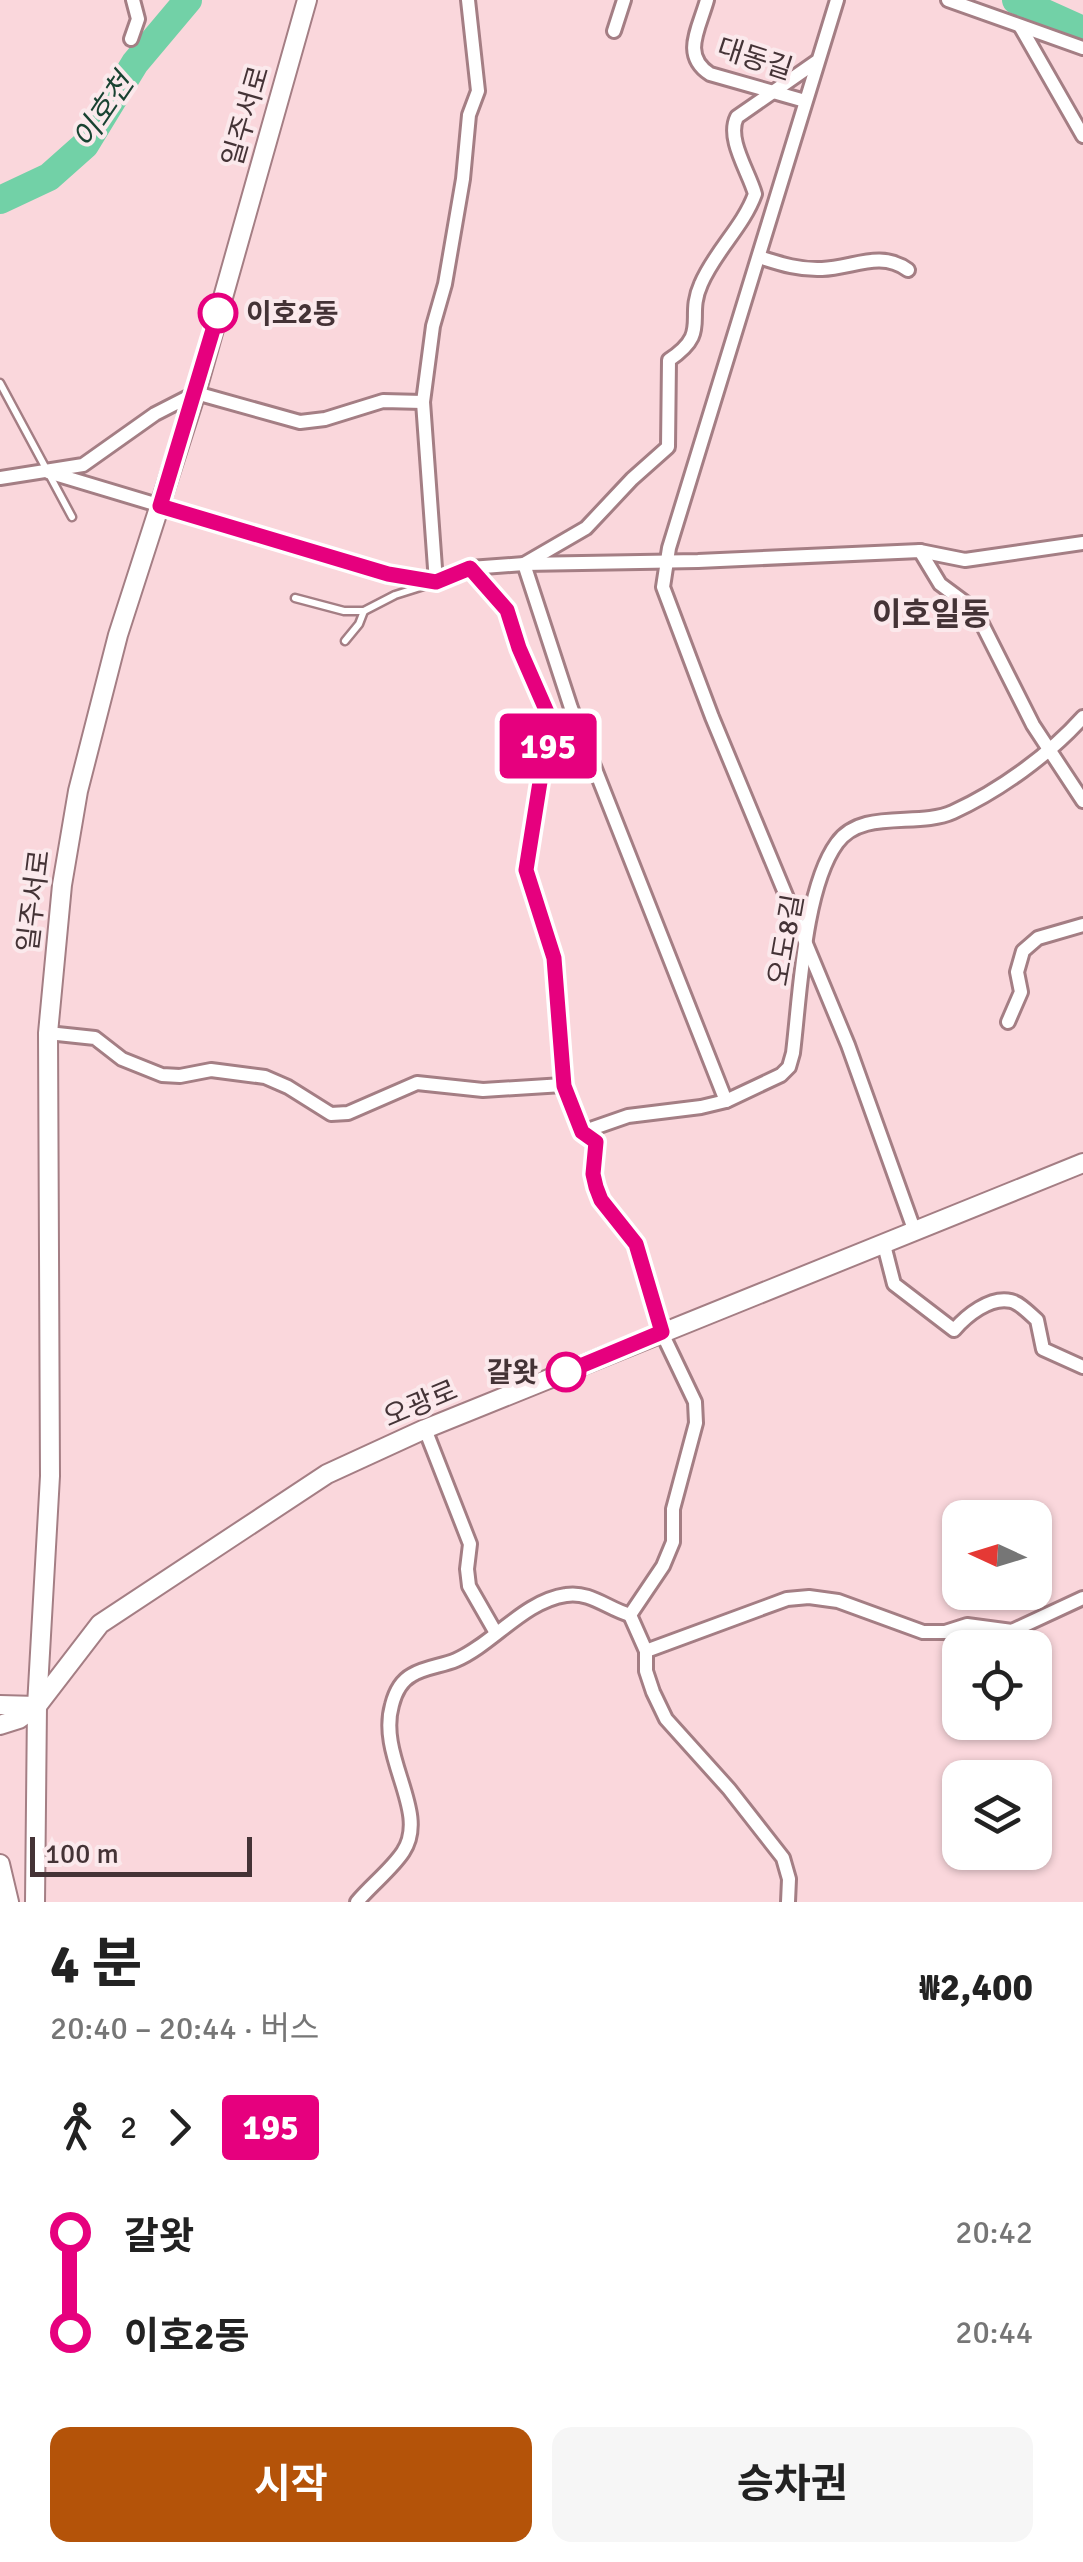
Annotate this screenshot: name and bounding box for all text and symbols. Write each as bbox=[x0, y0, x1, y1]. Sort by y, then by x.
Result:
street label: 대동길 bbox=[713, 31, 797, 87]
street label: 일주서로 bbox=[215, 62, 277, 170]
water label: 이호천 bbox=[65, 64, 144, 156]
marker: 이호2동 bbox=[199, 294, 237, 332]
place label: 이호2동 bbox=[246, 297, 338, 331]
district label: 이호일동 bbox=[872, 595, 990, 634]
line badge: 195 bbox=[490, 714, 606, 778]
text: 195 bbox=[520, 725, 576, 768]
street label: 일주서로 bbox=[11, 848, 57, 954]
street label: 오도8길 bbox=[761, 892, 811, 989]
marker: 갈왓 bbox=[547, 1353, 585, 1391]
place label: 갈왓 bbox=[486, 1356, 538, 1390]
street label: 오광로 bbox=[378, 1373, 463, 1435]
north arrow bbox=[942, 1500, 1052, 1610]
map controls bbox=[942, 1500, 1052, 1870]
button: locate bbox=[942, 1630, 1052, 1740]
button: layers bbox=[942, 1760, 1052, 1870]
scale bar bbox=[30, 1832, 252, 1876]
text: 100 m bbox=[45, 1837, 119, 1871]
text: 4 분 bbox=[50, 1930, 142, 1998]
text: ₩2,400 bbox=[919, 1964, 1033, 2011]
text: 20:40 – 20:44 · 버스 bbox=[50, 2009, 319, 2048]
icon: walk bbox=[50, 2100, 105, 2155]
icon: forward bbox=[152, 2100, 207, 2155]
text: 195 bbox=[242, 2106, 299, 2149]
text: 2 bbox=[120, 2108, 137, 2147]
text: 갈왓 bbox=[124, 2213, 194, 2260]
text: 20:42 bbox=[955, 2213, 1033, 2252]
text: 이호2동 bbox=[124, 2313, 249, 2360]
text: 20:44 bbox=[955, 2313, 1033, 2352]
button: 시작 bbox=[50, 2427, 532, 2542]
button: 승차권 bbox=[552, 2427, 1033, 2542]

